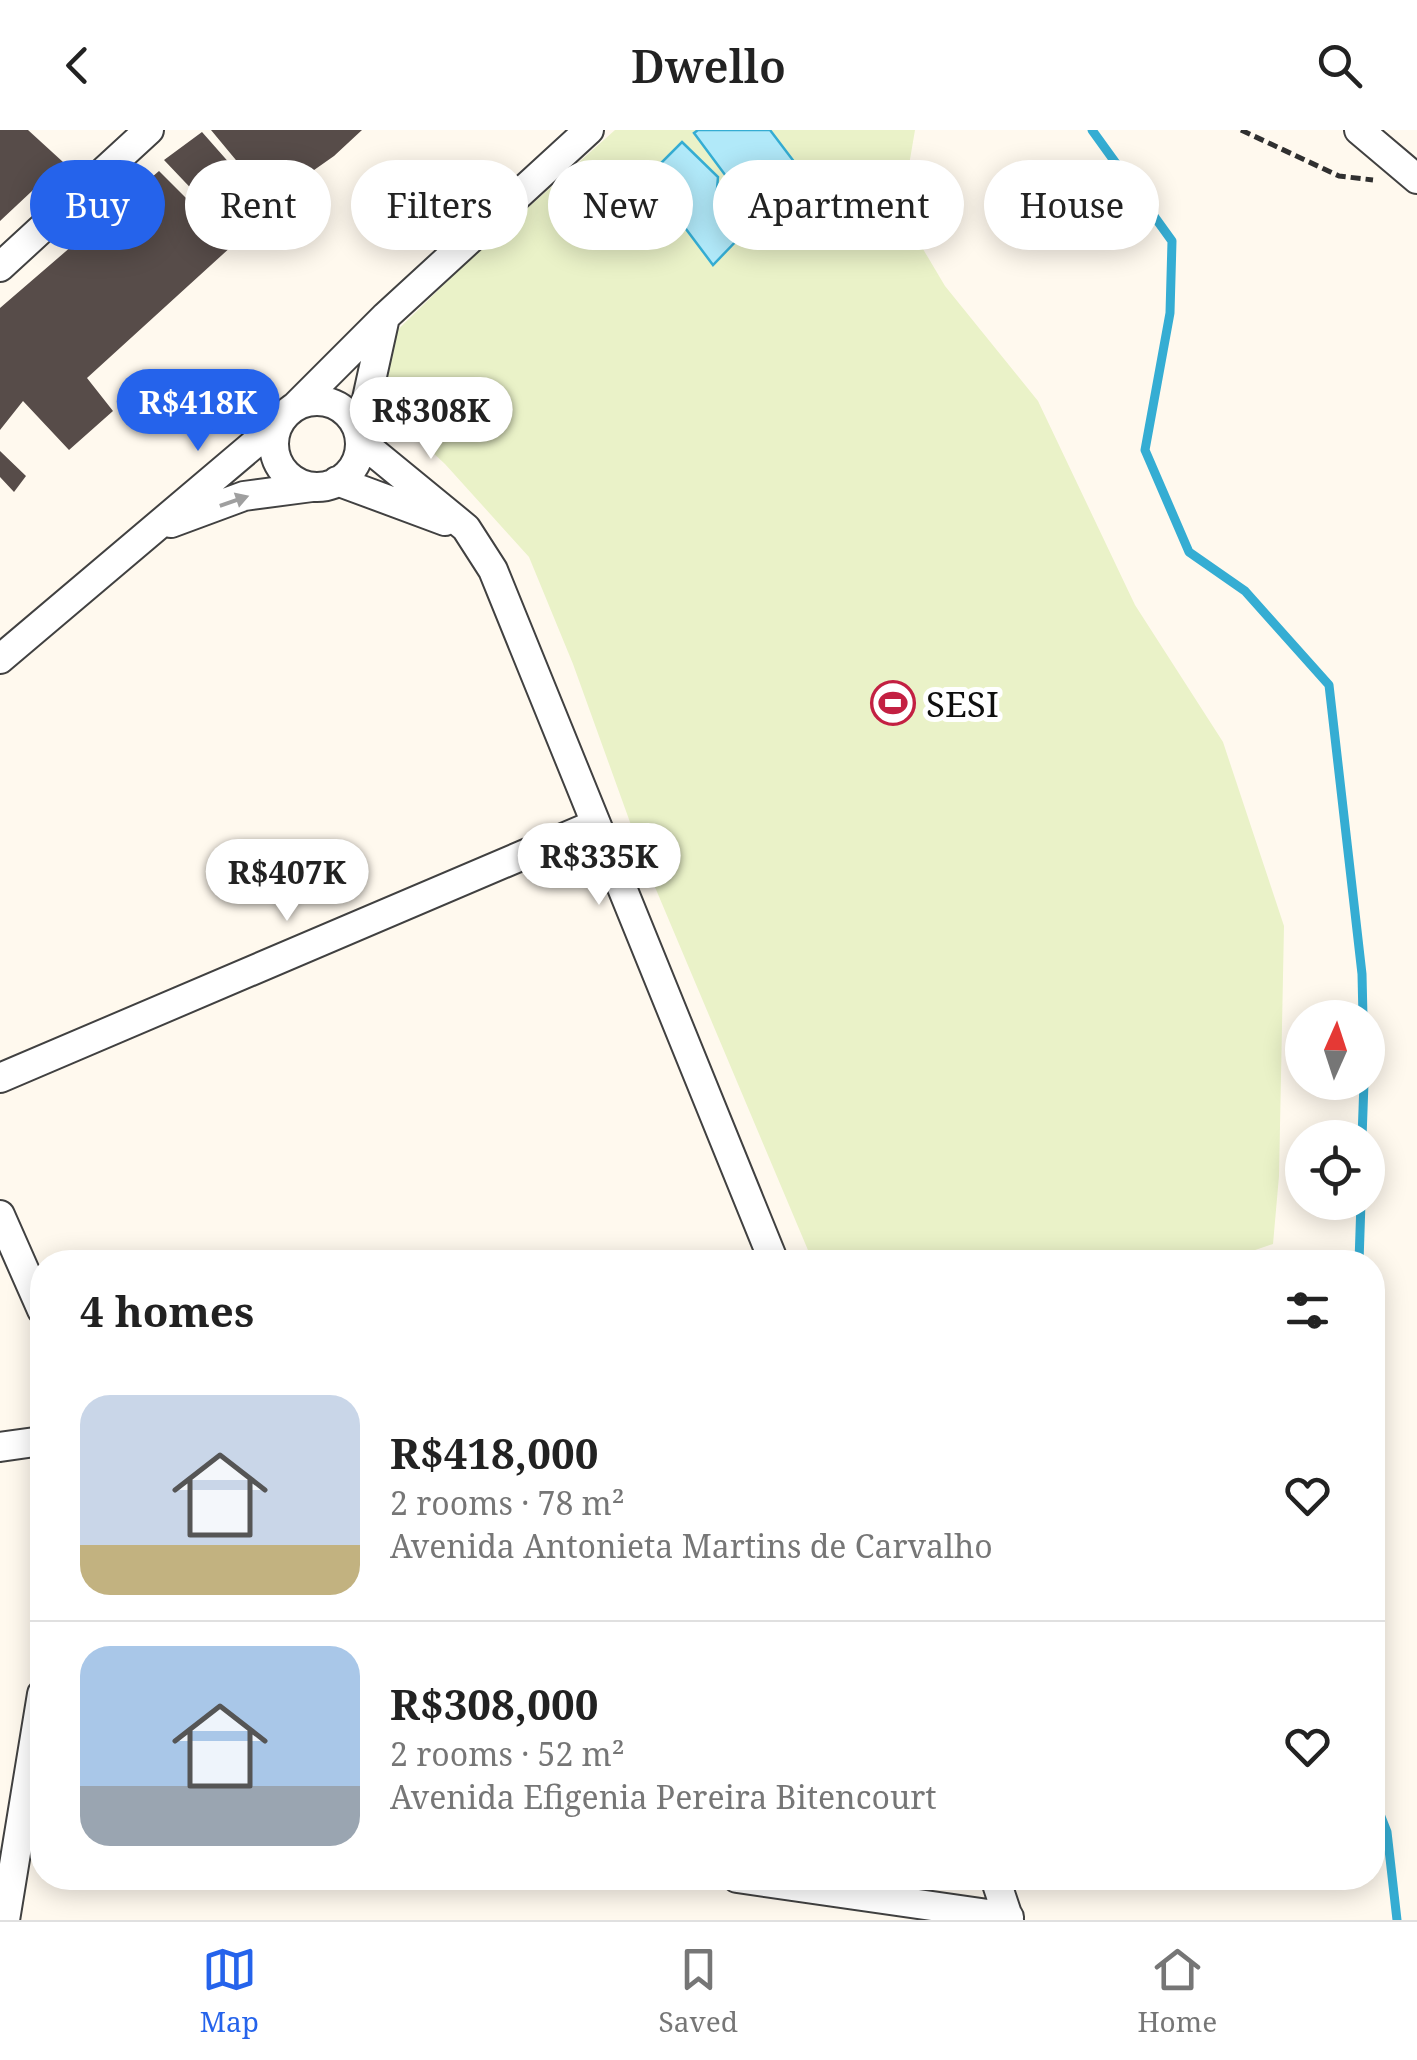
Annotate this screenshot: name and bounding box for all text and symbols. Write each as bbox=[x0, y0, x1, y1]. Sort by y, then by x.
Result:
text: Dwello bbox=[631, 35, 786, 96]
icon: back bbox=[50, 38, 105, 93]
icon: search bbox=[1312, 38, 1367, 93]
chip: Buy bbox=[30, 160, 165, 250]
chip: Rent bbox=[185, 160, 331, 250]
chip: Filters bbox=[351, 160, 528, 250]
chip: New bbox=[548, 160, 693, 250]
chip: Apartment bbox=[713, 160, 964, 250]
chip: House bbox=[984, 160, 1159, 250]
pin: R$418K bbox=[117, 369, 279, 454]
pin: R$308K bbox=[350, 377, 512, 462]
text: R$418K bbox=[139, 380, 257, 423]
text: R$308K bbox=[372, 388, 490, 431]
one-way arrow bbox=[220, 492, 250, 507]
sports icon: SESI bbox=[870, 680, 916, 726]
place label: SESI bbox=[926, 680, 999, 727]
pin: R$335K bbox=[518, 823, 680, 908]
text: R$335K bbox=[540, 834, 658, 877]
pin: R$407K bbox=[206, 839, 368, 924]
text: R$407K bbox=[228, 850, 346, 893]
north arrow bbox=[1285, 1000, 1385, 1100]
map controls bbox=[1285, 1000, 1385, 1220]
button: locate bbox=[1285, 1120, 1385, 1220]
text: 4 homes bbox=[80, 1282, 254, 1339]
icon: filters bbox=[1280, 1283, 1335, 1338]
text: R$418,000 bbox=[390, 1424, 598, 1481]
icon: home bbox=[160, 1435, 280, 1555]
icon: heart bbox=[1280, 1468, 1335, 1523]
text: 2 rooms · 78 m² bbox=[390, 1481, 625, 1524]
text: Avenida Antonieta Martins de Carvalho bbox=[390, 1524, 993, 1567]
text: R$308,000 bbox=[390, 1675, 598, 1732]
icon: home bbox=[160, 1686, 280, 1806]
icon: heart bbox=[1280, 1719, 1335, 1774]
text: 2 rooms · 52 m² bbox=[390, 1732, 625, 1775]
text: Avenida Efigenia Pereira Bitencourt bbox=[390, 1775, 937, 1818]
tab: Map bbox=[200, 1942, 259, 2040]
tab: Saved bbox=[659, 1942, 738, 2040]
tab: Home bbox=[1137, 1942, 1217, 2040]

